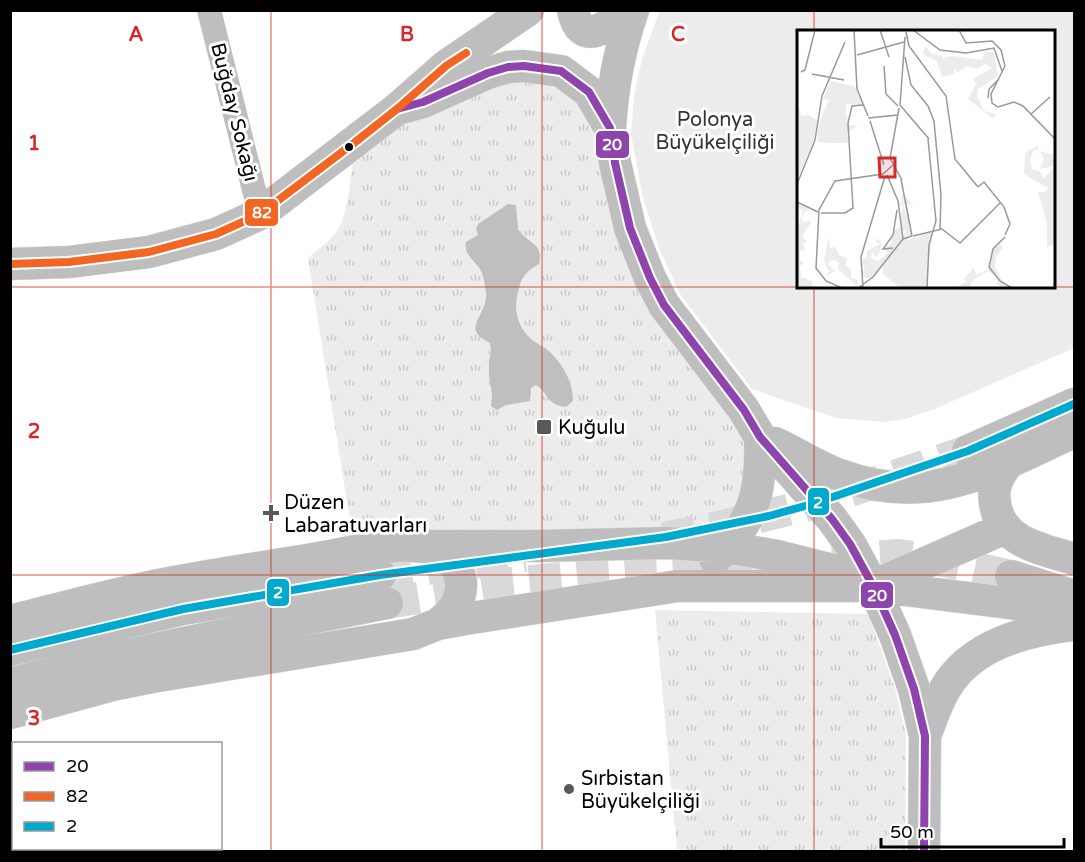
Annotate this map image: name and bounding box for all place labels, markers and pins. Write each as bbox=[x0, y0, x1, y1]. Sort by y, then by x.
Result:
unlabelled marker bbox=[343, 141, 355, 153]
place label: Kuğulu bbox=[558, 416, 626, 440]
marker: Kuğulu bbox=[535, 418, 553, 436]
place label: Düzen Labaratuvarları bbox=[284, 491, 427, 538]
marker: Düzen Labaratuvarları bbox=[262, 504, 280, 522]
place label: Sırbistan Büyükelçiliği bbox=[581, 767, 700, 814]
marker: Sırbistan Büyükelçiliği bbox=[562, 782, 576, 796]

